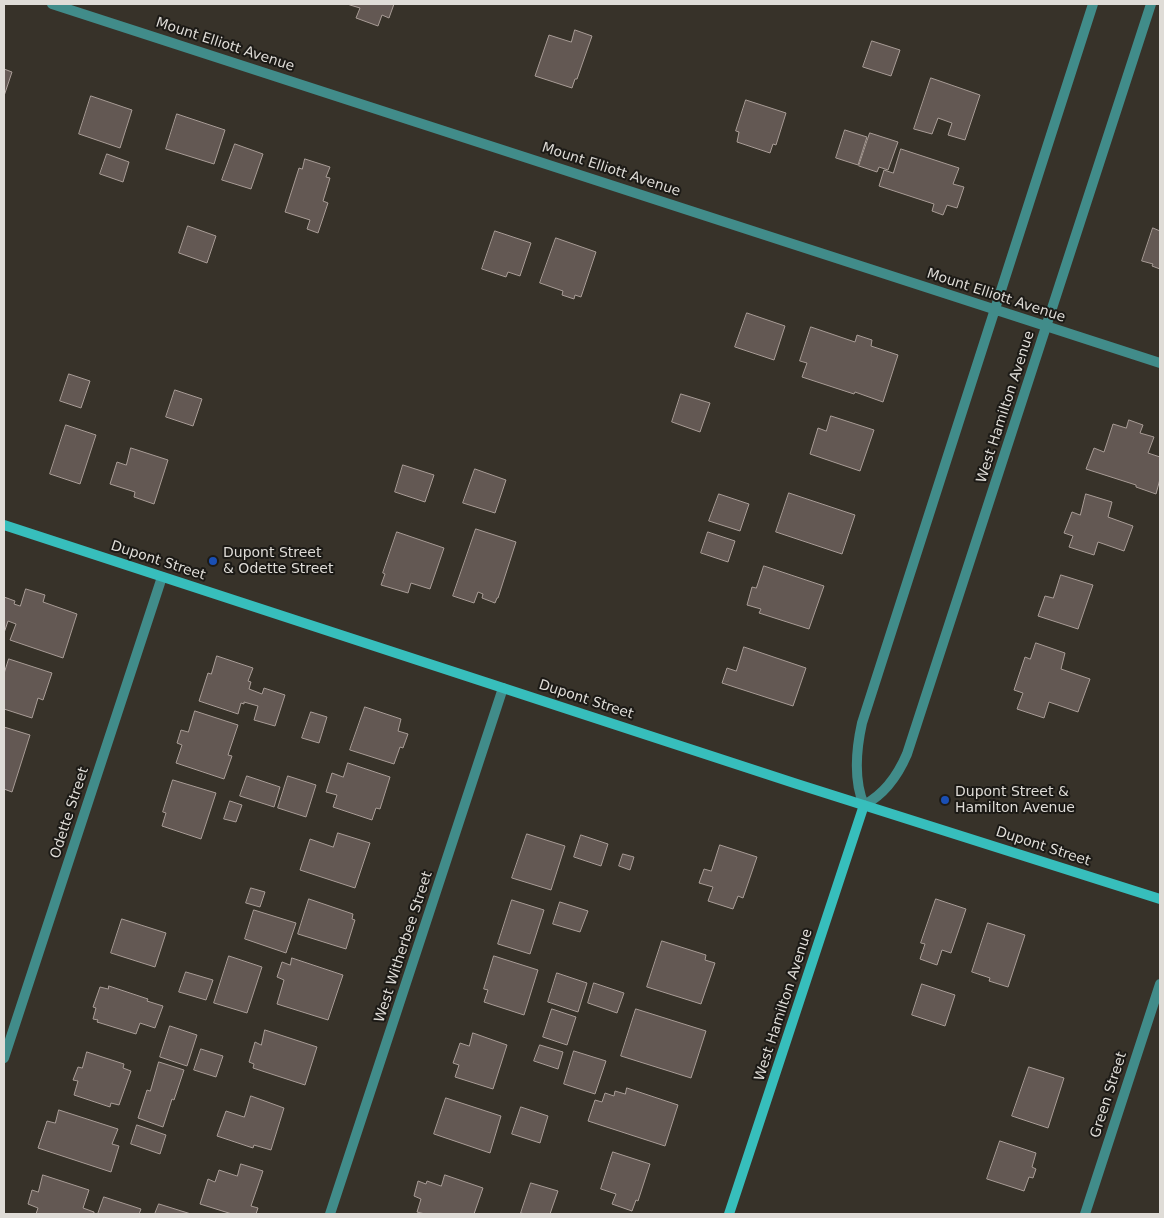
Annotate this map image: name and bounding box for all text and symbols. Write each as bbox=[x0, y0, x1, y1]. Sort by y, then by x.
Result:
street label: Mount Elliott Avenue bbox=[154, 15, 296, 75]
street label: Mount Elliott Avenue bbox=[540, 140, 682, 200]
street label: Mount Elliott Avenue bbox=[925, 266, 1067, 326]
street label: West Hamilton Avenue bbox=[973, 329, 1039, 485]
street label: Dupont Street bbox=[109, 538, 207, 584]
place label: Dupont Street & Odette Street bbox=[223, 545, 333, 578]
marker: Dupont Street & Odette Street bbox=[207, 555, 219, 567]
street label: Dupont Street bbox=[537, 677, 635, 723]
street label: Odette Street bbox=[47, 765, 93, 861]
place label: Dupont Street & Hamilton Avenue bbox=[955, 784, 1075, 816]
marker: Dupont Street & Hamilton Avenue bbox=[939, 794, 951, 806]
street label: Dupont Street bbox=[994, 824, 1092, 870]
street label: West Witherbee Street bbox=[372, 869, 436, 1025]
street label: West Hamilton Avenue bbox=[751, 927, 817, 1083]
street label: Green Street bbox=[1087, 1050, 1131, 1140]

